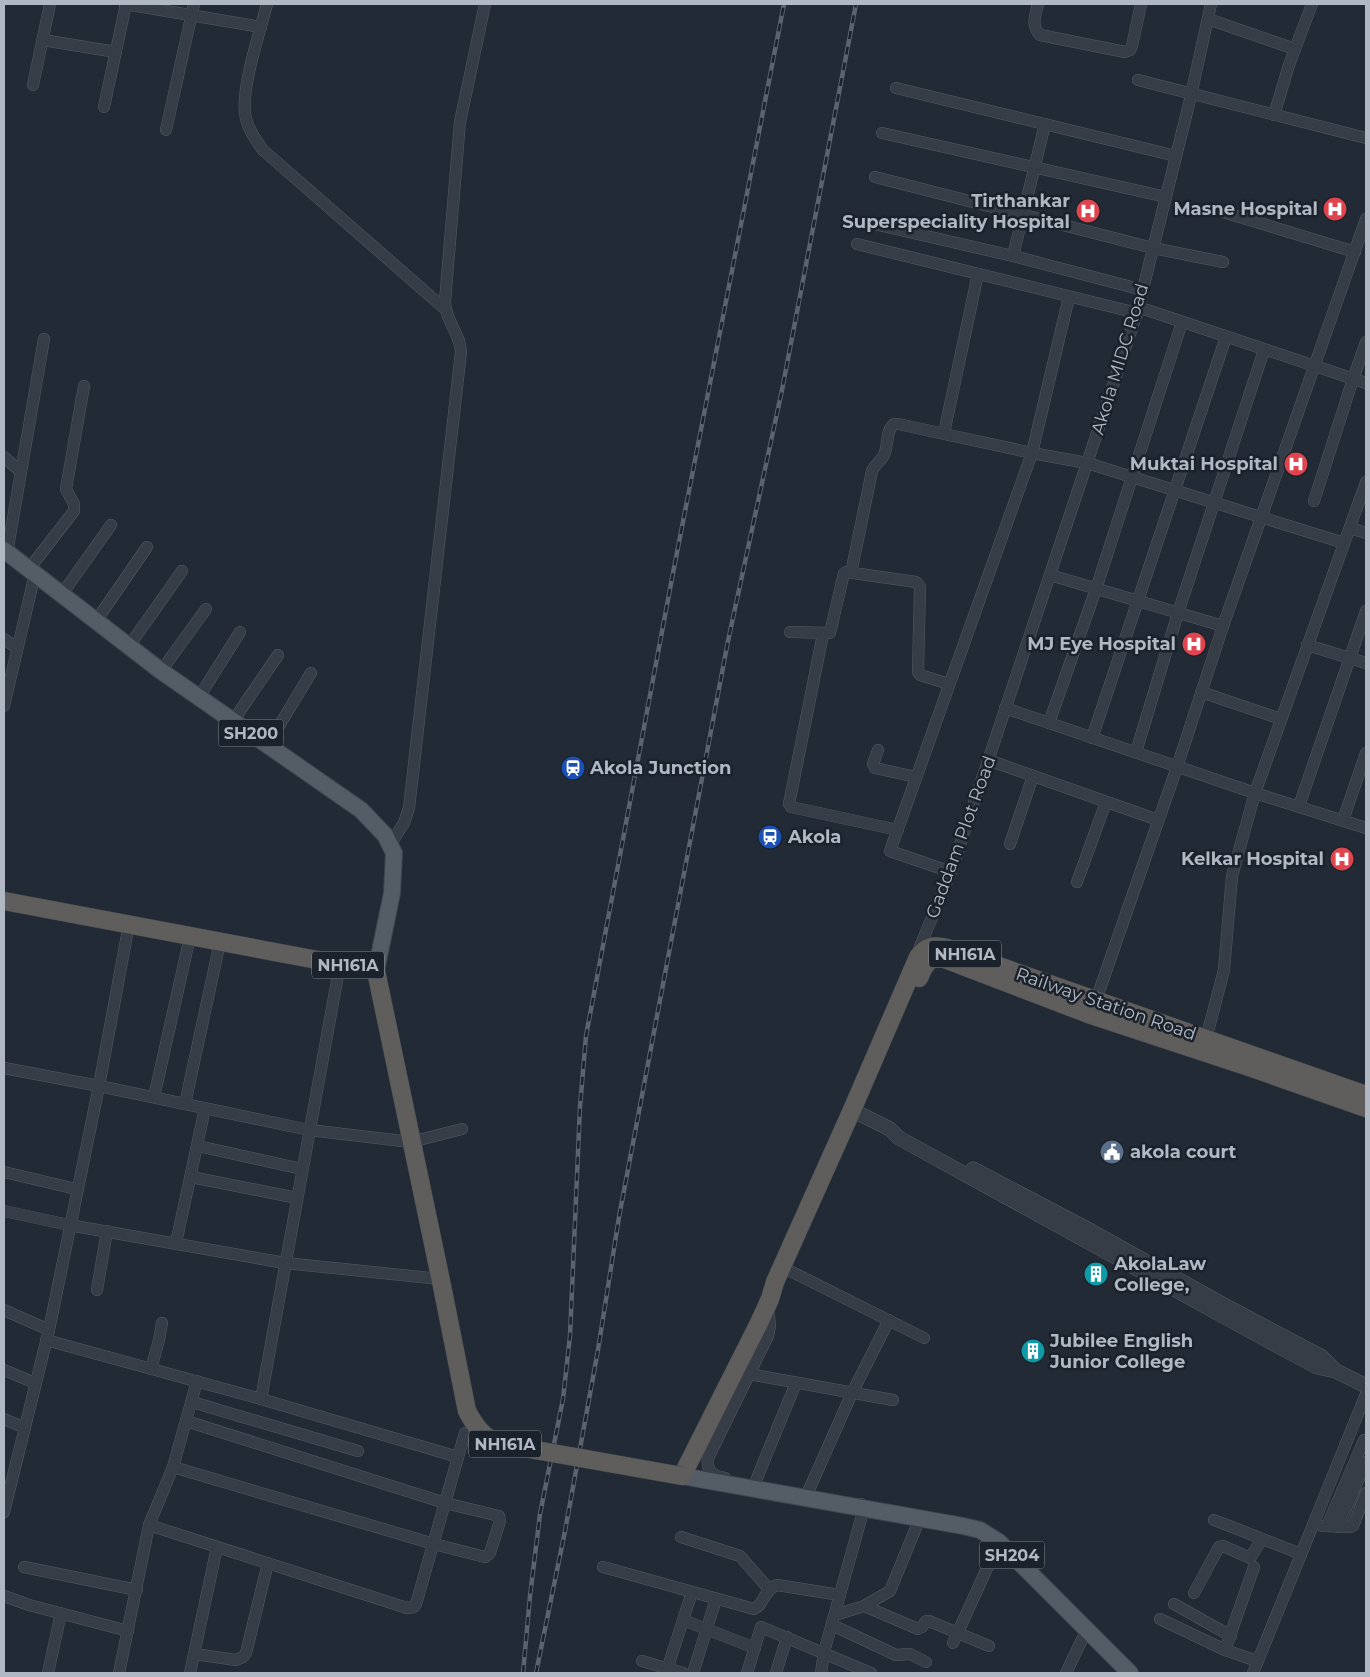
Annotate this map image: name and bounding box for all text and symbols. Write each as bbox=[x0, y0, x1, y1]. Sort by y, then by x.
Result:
place label: Tirthankar Superspeciality Hospital bbox=[842, 190, 1070, 233]
hospital icon: Masne Hospital bbox=[1322, 196, 1348, 222]
hospital icon: Tirthankar Superspeciality Hospital bbox=[1075, 198, 1101, 224]
place label: Masne Hospital bbox=[1173, 198, 1318, 220]
street label: Akola MIDC Road bbox=[1087, 281, 1153, 437]
hospital icon: Muktai Hospital bbox=[1283, 451, 1309, 477]
place label: Muktai Hospital bbox=[1130, 453, 1278, 475]
hospital icon: MJ Eye Hospital bbox=[1181, 631, 1207, 657]
place label: MJ Eye Hospital bbox=[1027, 633, 1176, 655]
road number: SH200 bbox=[218, 720, 284, 746]
street label: Gaddam Plot Road bbox=[921, 753, 1001, 921]
station icon: Akola Junction bbox=[560, 755, 586, 781]
place label: Akola Junction bbox=[589, 757, 732, 779]
station icon: Akola bbox=[757, 824, 783, 850]
place label: Akola bbox=[787, 826, 841, 848]
hospital icon: Kelkar Hospital bbox=[1329, 846, 1355, 872]
place label: Kelkar Hospital bbox=[1181, 848, 1324, 870]
road number: NH161A bbox=[929, 941, 1001, 968]
road number: NH161A bbox=[312, 952, 384, 978]
street label: Railway Station Road bbox=[1013, 963, 1199, 1045]
public building icon: akola court bbox=[1099, 1139, 1125, 1165]
place label: akola court bbox=[1130, 1141, 1237, 1163]
place label: AkolaLaw College, bbox=[1113, 1253, 1206, 1296]
building icon: AkolaLaw College, bbox=[1083, 1261, 1109, 1287]
place label: Jubilee English Junior College bbox=[1049, 1330, 1193, 1373]
building icon: Jubilee English Junior College bbox=[1020, 1338, 1046, 1364]
road number: NH161A bbox=[469, 1430, 541, 1458]
road number: SH204 bbox=[980, 1542, 1044, 1568]

